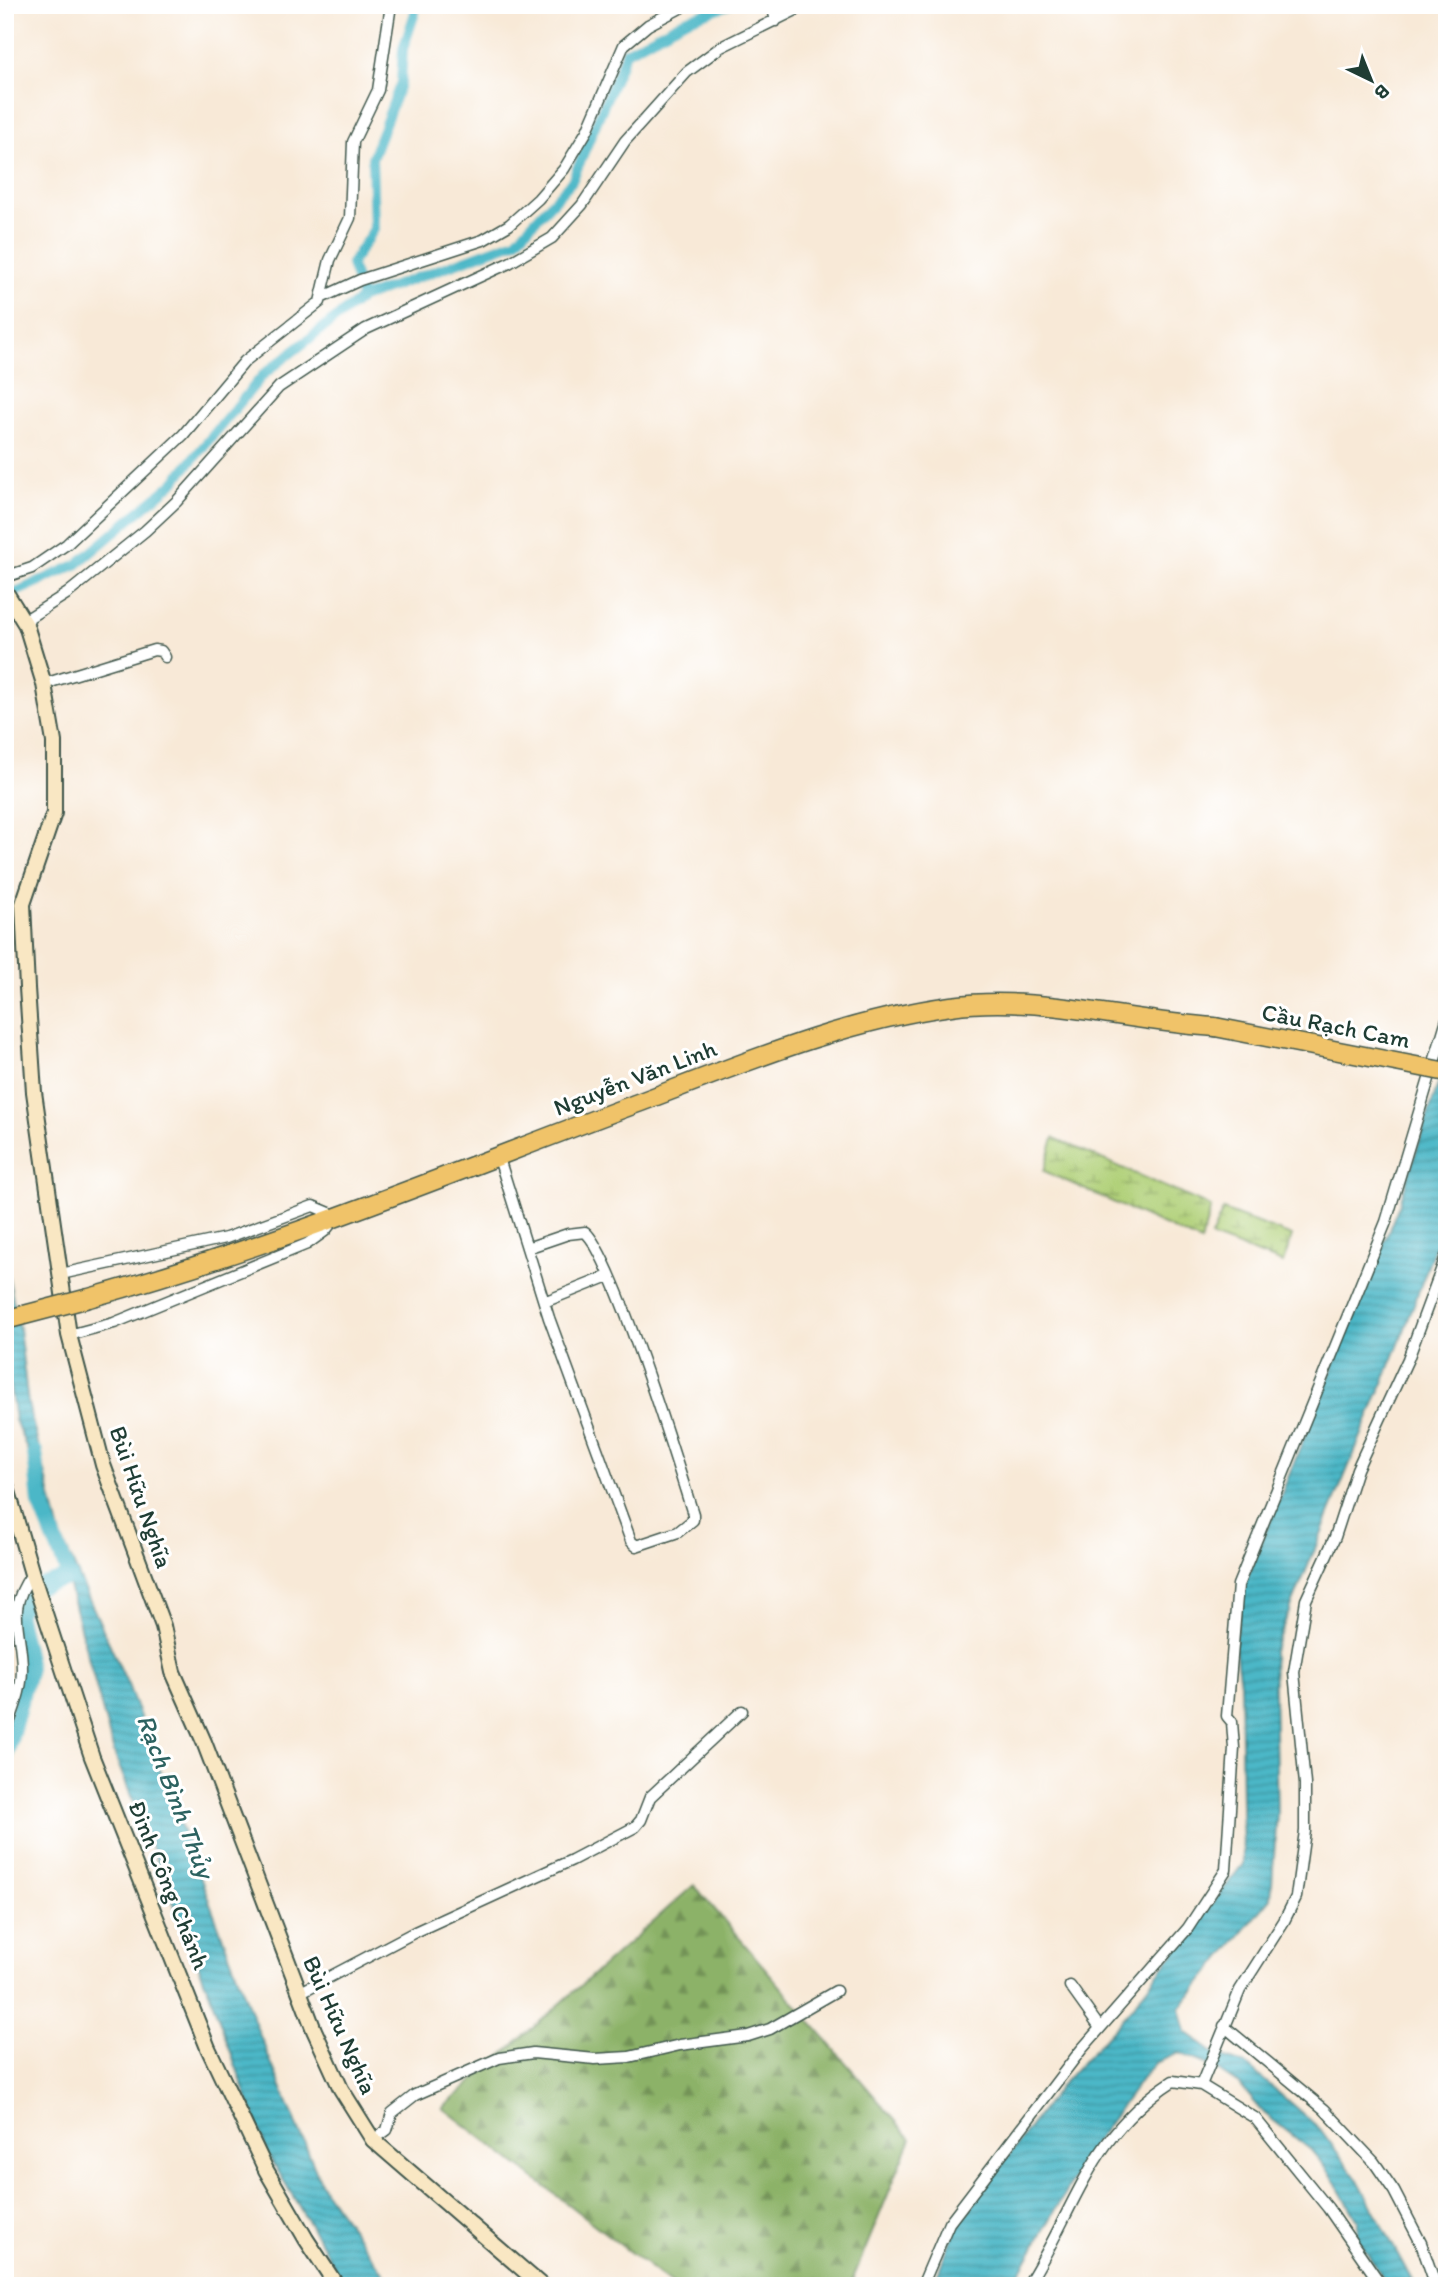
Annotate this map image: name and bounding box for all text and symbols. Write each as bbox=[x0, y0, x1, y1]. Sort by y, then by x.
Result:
north arrow bbox=[1336, 46, 1406, 116]
text: B bbox=[1370, 79, 1395, 105]
street label: Cầu Rạch Cam bbox=[1259, 997, 1413, 1054]
street label: Nguyễn Văn Linh bbox=[549, 1033, 720, 1122]
street label: Bùi Hữu Nghĩa bbox=[104, 1422, 179, 1572]
water label: Rạch Bình Thủy bbox=[130, 1709, 223, 1885]
street label: Đinh Công Chánh bbox=[122, 1796, 217, 1974]
street label: Bùi Hữu Nghĩa bbox=[297, 1951, 384, 2099]

